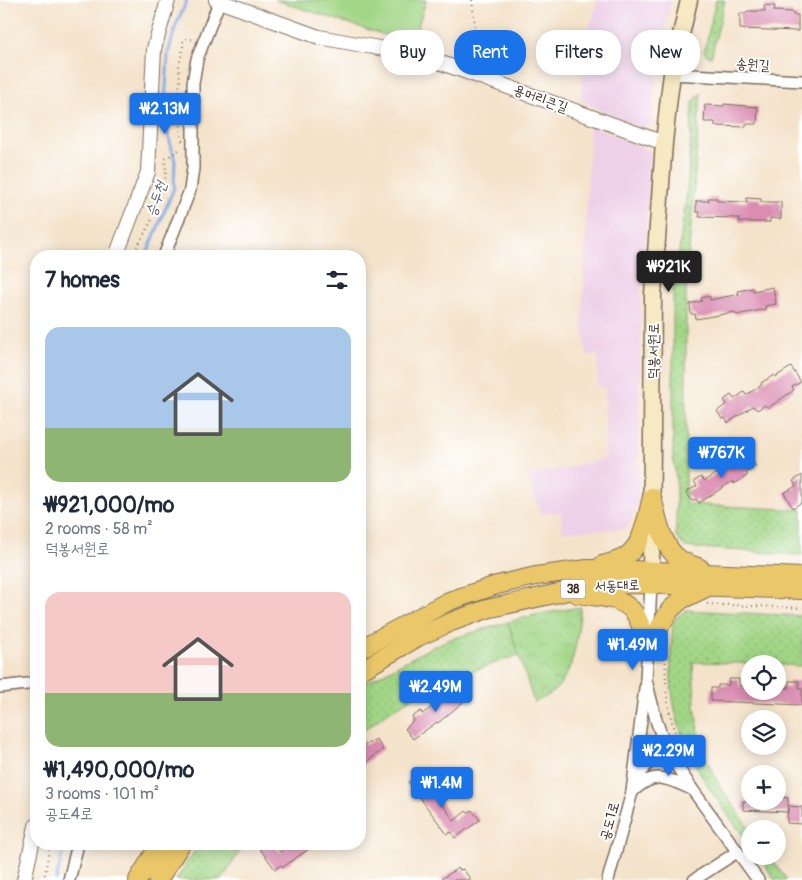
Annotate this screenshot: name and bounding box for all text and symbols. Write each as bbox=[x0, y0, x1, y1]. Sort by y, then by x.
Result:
chip: Buy bbox=[381, 30, 444, 75]
chip: Rent bbox=[454, 30, 526, 75]
chip: Filters bbox=[536, 30, 621, 75]
chip: New bbox=[631, 30, 700, 75]
street label: 송원길 bbox=[736, 55, 771, 74]
street label: 용머리큰길 bbox=[511, 81, 571, 116]
pin: ₩2.13M bbox=[124, 92, 206, 135]
text: ₩2.13M bbox=[141, 99, 189, 119]
water label: 승두천 bbox=[142, 177, 172, 219]
pin: ₩921K bbox=[634, 250, 704, 293]
text: ₩921K bbox=[648, 257, 690, 277]
icon: filters bbox=[323, 266, 351, 294]
text: 7 homes bbox=[45, 267, 120, 294]
street label: 덕봉서원로 bbox=[645, 323, 662, 379]
icon: home bbox=[153, 359, 243, 449]
pin: ₩767K bbox=[687, 436, 757, 479]
text: ₩767K bbox=[699, 443, 745, 463]
text: ₩921,000/mo bbox=[45, 492, 174, 519]
text: 2 rooms · 58 m² bbox=[45, 519, 153, 539]
text: 덕봉서원로 bbox=[45, 539, 109, 559]
street label: 서동대로 bbox=[594, 576, 640, 595]
road number: 38 bbox=[560, 580, 586, 598]
icon: home bbox=[153, 624, 243, 714]
pin: ₩1.49M bbox=[592, 628, 674, 671]
text: ₩1.49M bbox=[609, 635, 657, 655]
map controls bbox=[741, 655, 786, 865]
button: locate bbox=[741, 655, 786, 700]
pin: ₩2.49M bbox=[395, 670, 477, 713]
text: ₩2.49M bbox=[410, 677, 462, 697]
button: layers bbox=[741, 710, 786, 755]
pin: ₩2.29M bbox=[628, 734, 710, 777]
text: ₩2.29M bbox=[644, 741, 694, 761]
text: ₩1,490,000/mo bbox=[45, 757, 194, 784]
button: + bbox=[741, 765, 786, 810]
pin: ₩1.4M bbox=[407, 766, 477, 809]
text: ₩1.4M bbox=[422, 773, 462, 793]
text: 3 rooms · 101 m² bbox=[45, 784, 159, 804]
street label: 공도1로 bbox=[596, 800, 623, 842]
text: 공도4로 bbox=[45, 804, 93, 824]
button: − bbox=[741, 820, 786, 865]

